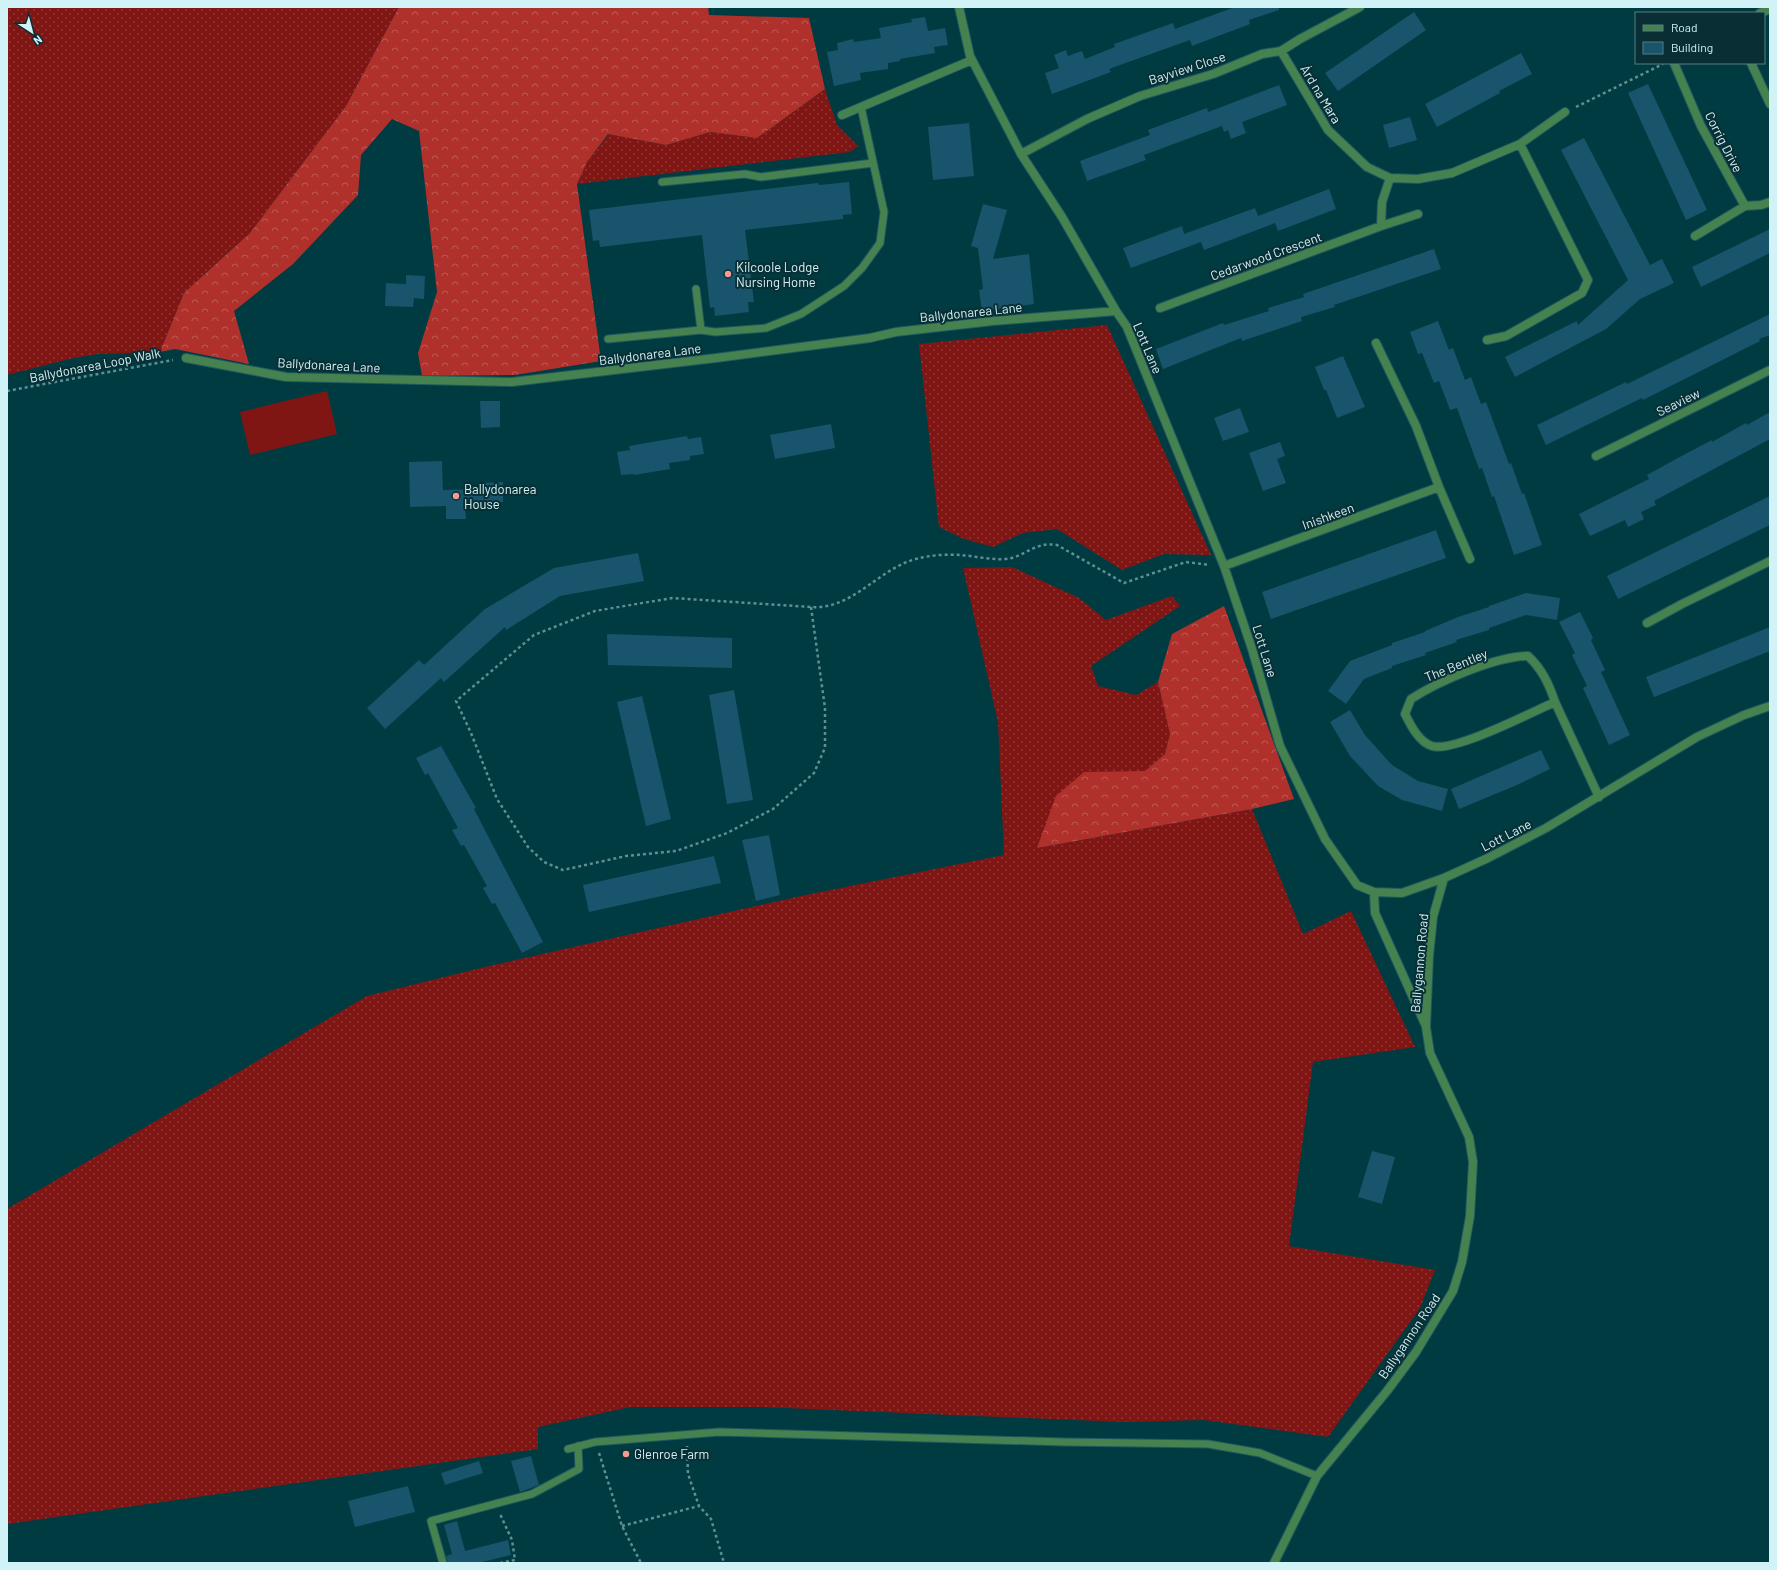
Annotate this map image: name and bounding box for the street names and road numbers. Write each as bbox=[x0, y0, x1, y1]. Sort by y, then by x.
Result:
street label: Bayview Close bbox=[1146, 48, 1228, 88]
street label: Árd na Mara bbox=[1297, 62, 1345, 126]
street label: Corrig Drive bbox=[1702, 109, 1746, 175]
street label: Cedarwood Crescent bbox=[1208, 228, 1324, 284]
street label: Ballydonarea Lane bbox=[919, 299, 1023, 325]
street label: Lott Lane bbox=[1130, 320, 1166, 376]
street label: Ballydonarea Lane bbox=[598, 340, 702, 368]
street label: Ballydonarea Loop Walk bbox=[28, 344, 162, 386]
street label: Ballydonarea Lane bbox=[277, 354, 381, 376]
street label: Seaview bbox=[1654, 385, 1702, 419]
street label: Inishkeen bbox=[1300, 499, 1356, 533]
street label: Lott Lane bbox=[1249, 623, 1281, 679]
street label: The Bentley bbox=[1422, 645, 1490, 685]
street label: Lott Lane bbox=[1478, 816, 1534, 854]
street label: Ballygannon Road bbox=[1407, 913, 1431, 1013]
street label: Ballygannon Road bbox=[1375, 1290, 1443, 1382]

